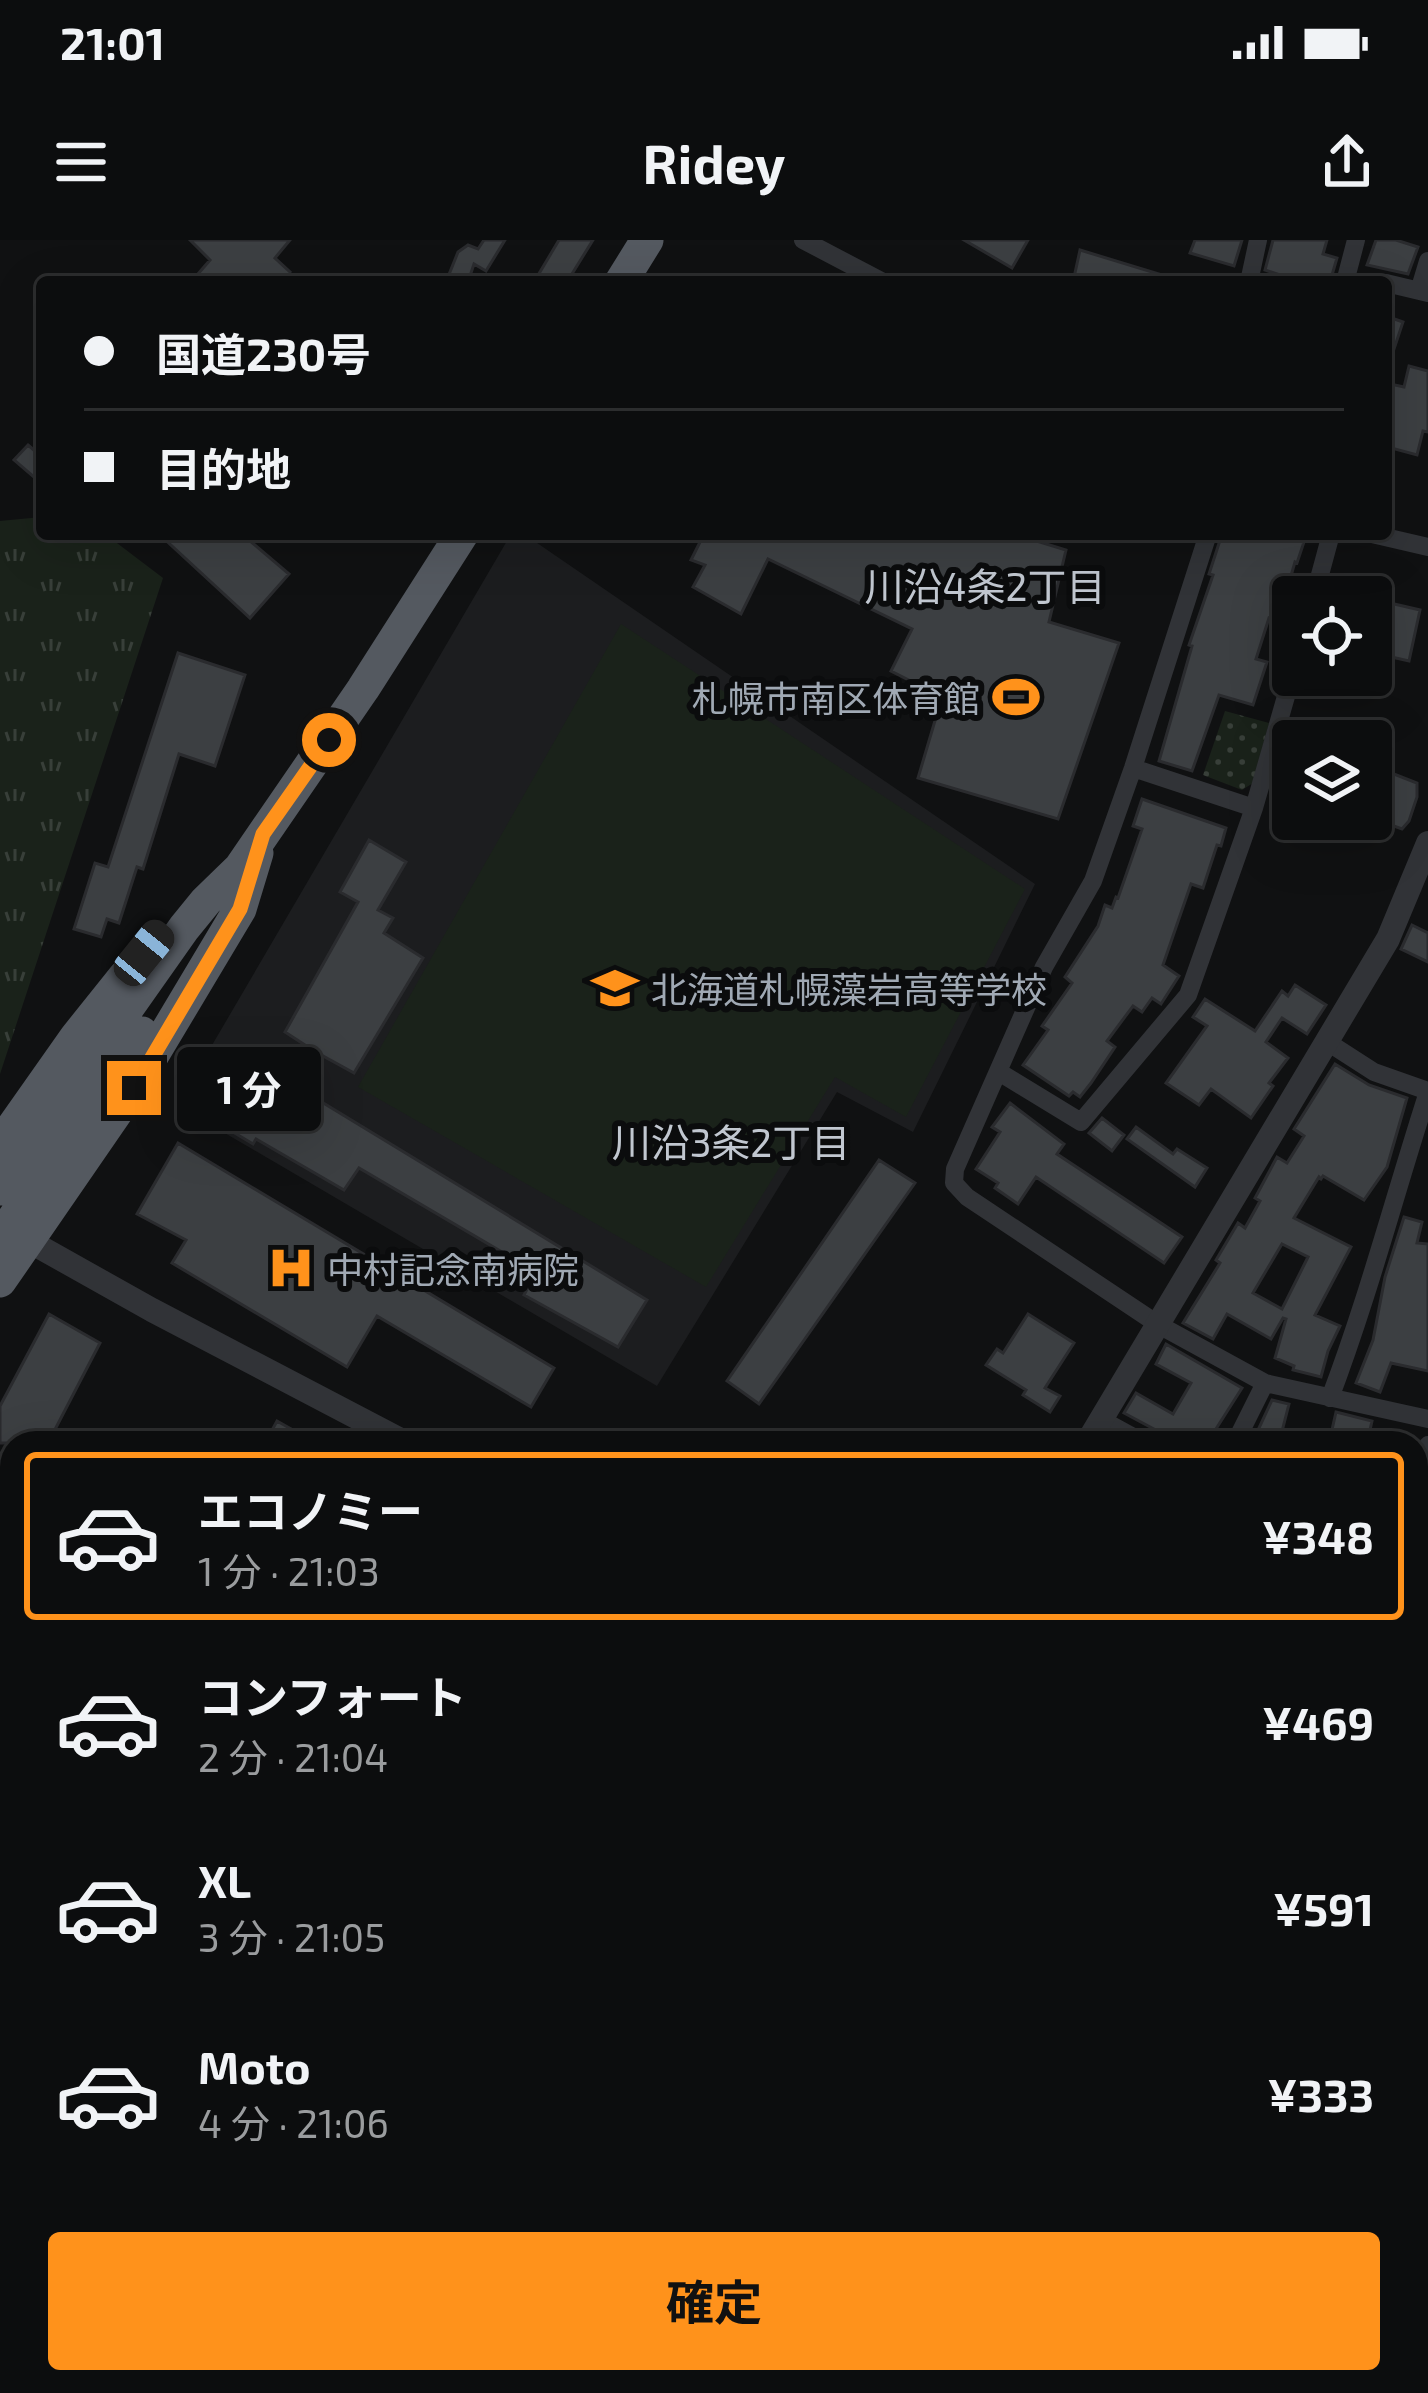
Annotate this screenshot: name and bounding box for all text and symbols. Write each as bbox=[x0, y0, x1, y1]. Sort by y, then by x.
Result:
text: 21:01 bbox=[60, 15, 165, 69]
icon: menu bbox=[48, 129, 114, 195]
icon: share bbox=[1314, 129, 1380, 195]
text: Ridey bbox=[643, 130, 785, 195]
text: 国道230号 bbox=[156, 326, 371, 380]
text: 目的地 bbox=[156, 441, 291, 495]
district label: 川沿4条2丁目 bbox=[865, 562, 1105, 609]
map controls bbox=[1272, 576, 1392, 840]
button: locate bbox=[1272, 576, 1392, 696]
sports icon: 札幌市南区体育館 bbox=[991, 672, 1041, 722]
place label: 札幌市南区体育館 bbox=[692, 676, 980, 719]
route start bbox=[302, 713, 356, 767]
button: layers bbox=[1272, 720, 1392, 840]
car bbox=[107, 914, 181, 992]
school or university icon: 北海道札幌藻岩高等学校 bbox=[590, 963, 640, 1013]
place label: 北海道札幌藻岩高等学校 bbox=[651, 967, 1047, 1010]
callout: 1 分 bbox=[176, 1046, 320, 1130]
route end bbox=[107, 1061, 161, 1115]
text: 1 分 bbox=[217, 1065, 281, 1112]
district label: 川沿3条2丁目 bbox=[612, 1118, 850, 1165]
hospital icon: 中村記念南病院 bbox=[266, 1243, 316, 1293]
place label: 中村記念南病院 bbox=[327, 1247, 579, 1290]
icon: car bbox=[54, 1482, 162, 1590]
text: エコノミー bbox=[198, 1483, 423, 1537]
text: ¥348 bbox=[1262, 1509, 1374, 1563]
text: 1 分 · 21:03 bbox=[198, 1547, 380, 1594]
icon: car bbox=[54, 1668, 162, 1776]
text: コンフォート bbox=[198, 1669, 467, 1723]
text: ¥469 bbox=[1262, 1695, 1374, 1749]
text: 2 分 · 21:04 bbox=[198, 1733, 388, 1780]
text: XL bbox=[198, 1853, 251, 1907]
icon: car bbox=[54, 1854, 162, 1962]
text: ¥591 bbox=[1273, 1881, 1374, 1935]
text: 3 分 · 21:05 bbox=[198, 1913, 385, 1960]
text: Moto bbox=[198, 2039, 311, 2093]
icon: car bbox=[54, 2040, 162, 2148]
text: ¥333 bbox=[1268, 2067, 1374, 2121]
text: 4 分 · 21:06 bbox=[198, 2099, 389, 2146]
button: 確定 bbox=[48, 2232, 1380, 2370]

